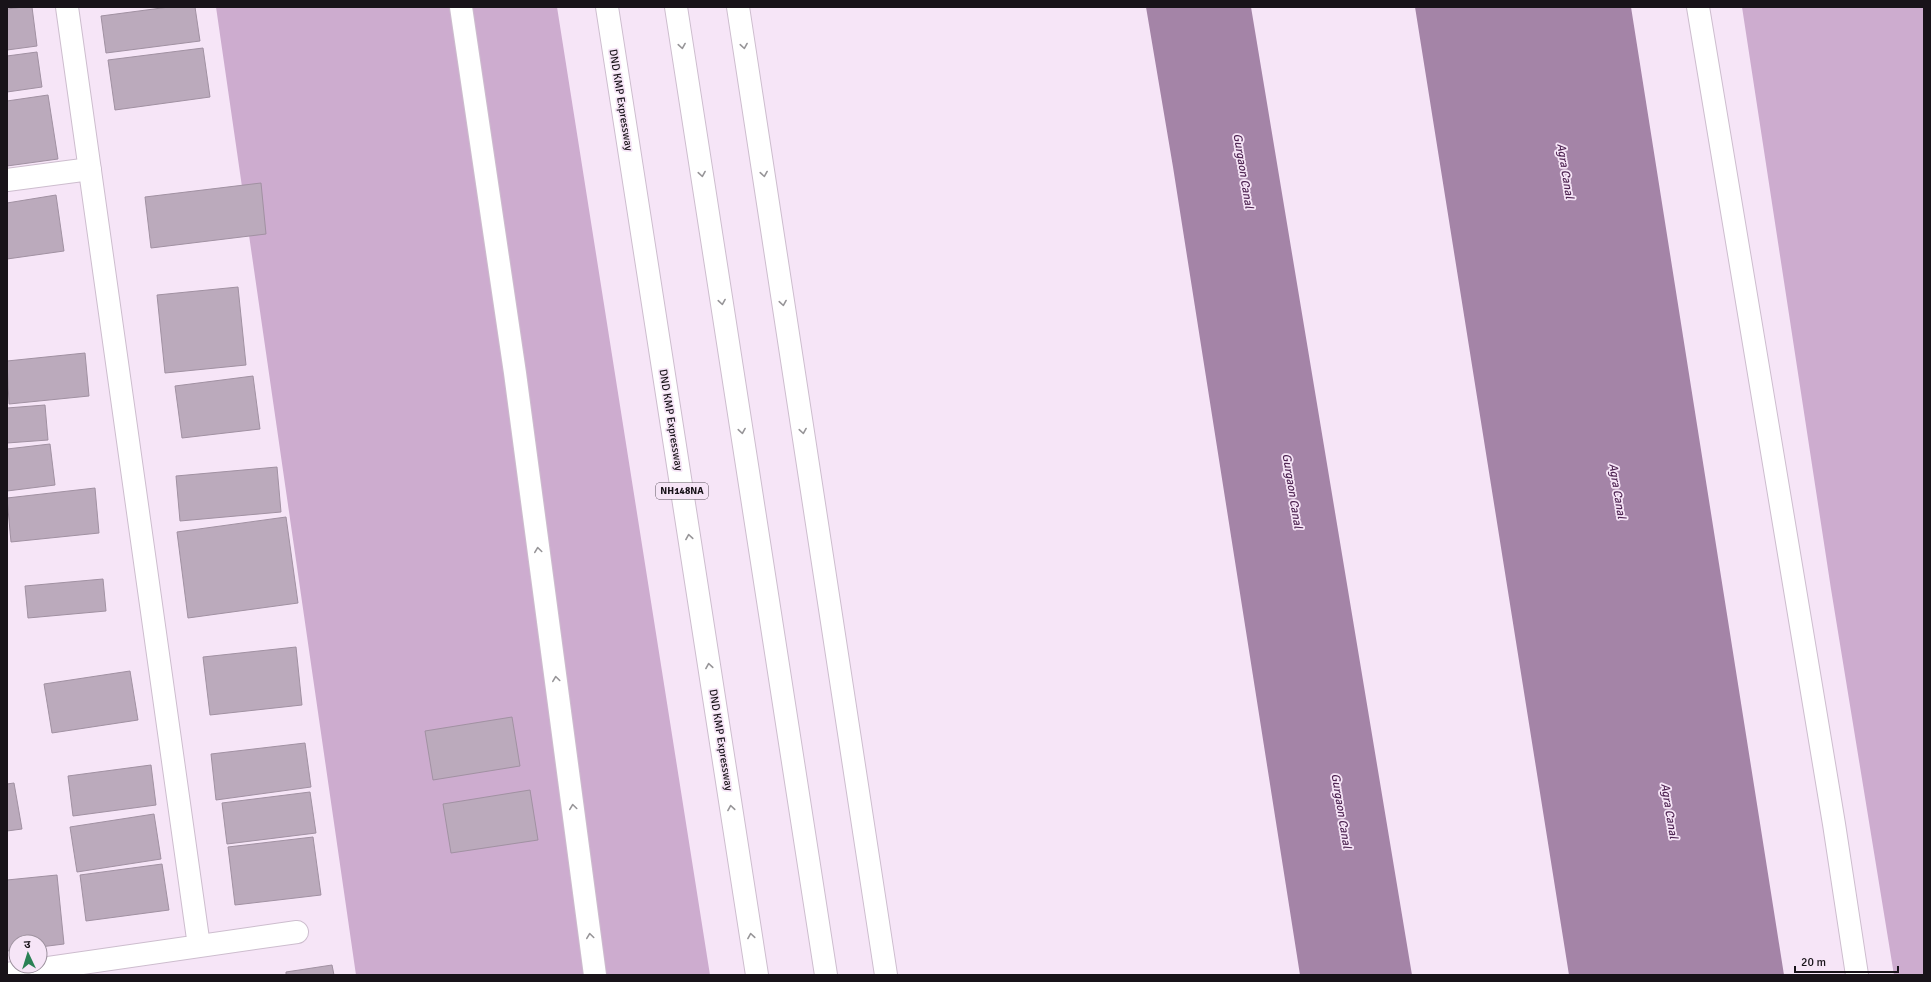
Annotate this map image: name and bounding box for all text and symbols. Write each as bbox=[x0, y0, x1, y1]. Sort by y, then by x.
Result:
one-way arrow bbox=[677, 42, 686, 49]
one-way arrow bbox=[739, 42, 748, 49]
street label: DND KMP Expressway bbox=[607, 48, 636, 153]
water label: Gurgaon Canal bbox=[1230, 132, 1257, 211]
water label: Agra Canal bbox=[1553, 142, 1577, 201]
one-way arrow bbox=[697, 171, 706, 177]
one-way arrow bbox=[759, 171, 768, 177]
one-way arrow bbox=[717, 299, 726, 306]
one-way arrow bbox=[779, 299, 787, 306]
street label: DND KMP Expressway bbox=[657, 368, 686, 473]
one-way arrow bbox=[737, 428, 746, 434]
one-way arrow bbox=[798, 428, 807, 434]
water label: Gurgaon Canal bbox=[1279, 452, 1306, 531]
water label: Agra Canal bbox=[1605, 462, 1629, 521]
road number: NH148NA bbox=[656, 483, 708, 499]
one-way arrow bbox=[685, 534, 694, 540]
one-way arrow bbox=[534, 547, 543, 553]
one-way arrow bbox=[705, 663, 714, 669]
one-way arrow bbox=[552, 676, 561, 682]
street label: DND KMP Expressway bbox=[707, 688, 736, 793]
water label: Gurgaon Canal bbox=[1328, 772, 1355, 851]
water label: Agra Canal bbox=[1657, 782, 1681, 841]
one-way arrow bbox=[569, 804, 578, 811]
one-way arrow bbox=[727, 805, 736, 811]
one-way arrow bbox=[586, 933, 595, 939]
one-way arrow bbox=[747, 933, 756, 940]
north arrow bbox=[8, 934, 48, 974]
text: उ bbox=[24, 938, 32, 951]
scale bar bbox=[1795, 948, 1898, 974]
text: 20 m bbox=[1801, 955, 1826, 970]

